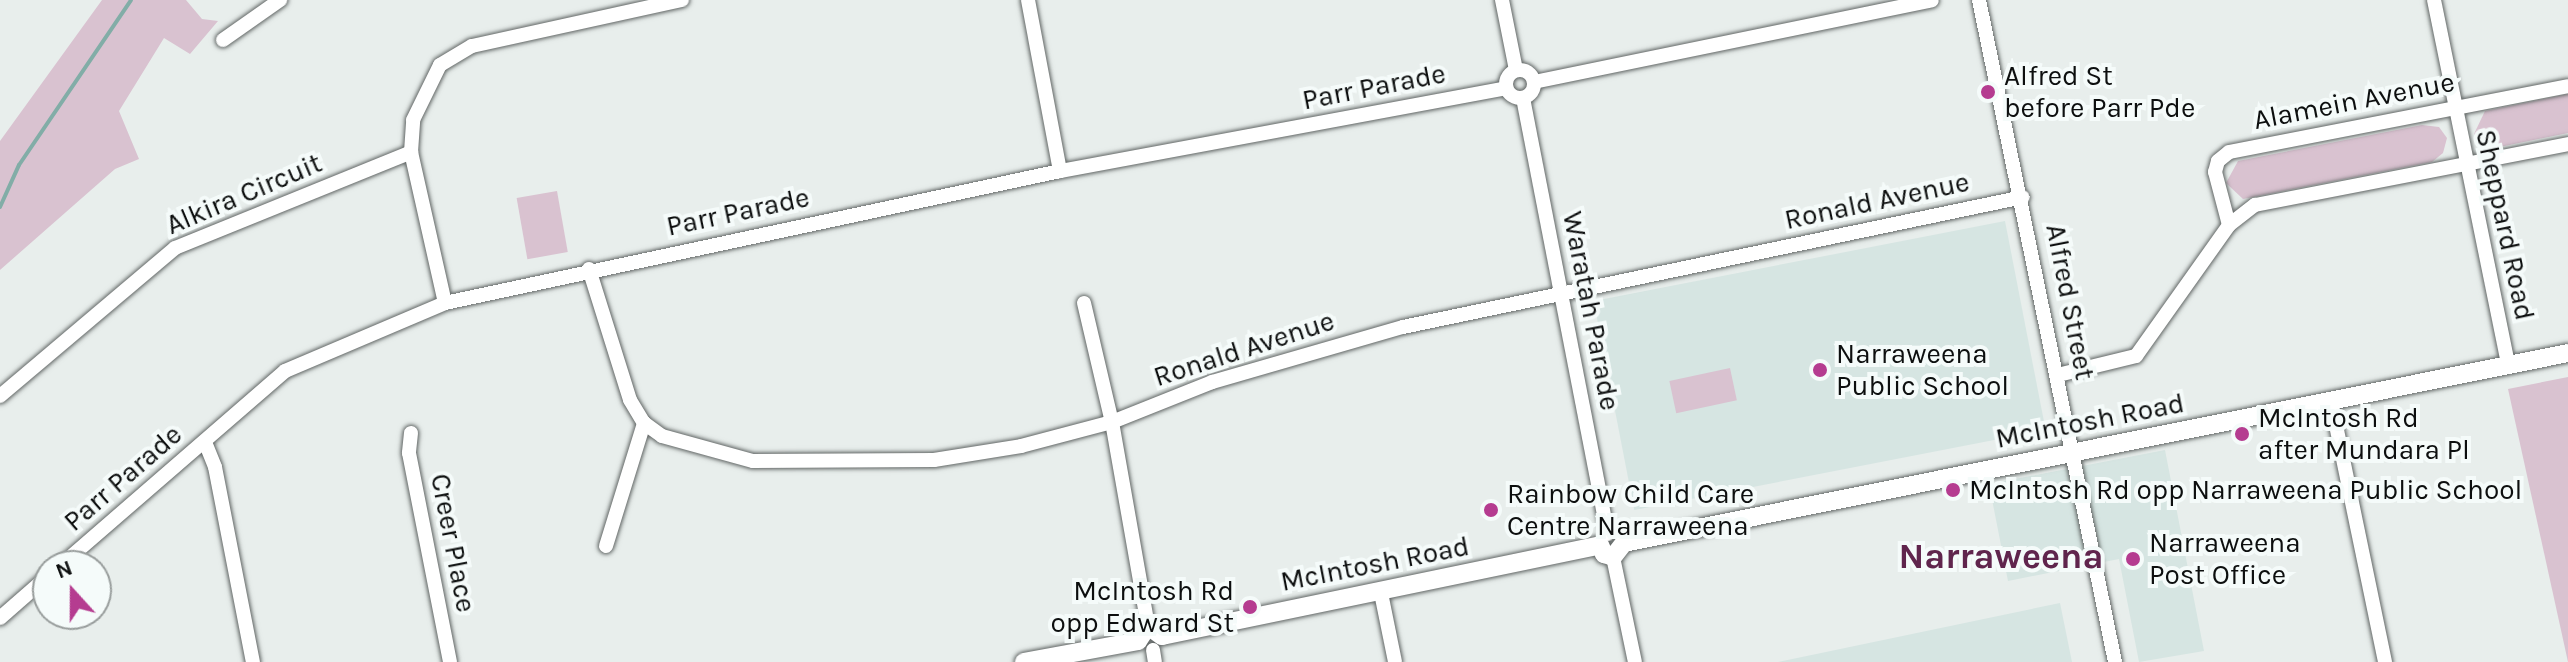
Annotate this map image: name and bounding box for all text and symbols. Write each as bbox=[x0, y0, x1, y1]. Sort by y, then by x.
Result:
street label: Parr Parade bbox=[1300, 57, 1448, 117]
place label: Alfred St before Parr Pde bbox=[2004, 59, 2195, 125]
street label: Alamein Avenue bbox=[2251, 65, 2457, 137]
marker: Alfred St before Parr Pde bbox=[1979, 83, 1997, 101]
street label: Sheppard Road bbox=[2468, 127, 2542, 323]
street label: Alkira Circuit bbox=[161, 146, 327, 242]
street label: Ronald Avenue bbox=[1782, 165, 1972, 237]
street label: Parr Parade bbox=[663, 180, 813, 244]
street label: Waratah Parade bbox=[1555, 209, 1627, 413]
street label: Alfred Street bbox=[2038, 221, 2102, 383]
street label: Ronald Avenue bbox=[1149, 304, 1339, 394]
place label: Narraweena Public School bbox=[1836, 337, 2009, 403]
marker: Narraweena Public School bbox=[1811, 361, 1829, 379]
street label: McIntosh Road bbox=[1993, 386, 2187, 456]
place label: McIntosh Rd after Mundara Pl bbox=[2258, 401, 2470, 467]
street label: Parr Parade bbox=[57, 418, 189, 538]
marker: McIntosh Rd after Mundara Pl bbox=[2233, 425, 2251, 443]
street label: Creer Place bbox=[423, 471, 483, 615]
place label: McIntosh Rd opp Narraweena Public School bbox=[1969, 473, 2522, 507]
place label: Rainbow Child Care Centre Narraweena bbox=[1507, 477, 1754, 543]
marker: McIntosh Rd opp Narraweena Public School bbox=[1944, 481, 1962, 499]
marker: Rainbow Child Care Centre Narraweena bbox=[1482, 501, 1500, 519]
place label: Narraweena Post Office bbox=[2149, 526, 2301, 592]
street label: McIntosh Road bbox=[1278, 529, 1472, 599]
district label: Narraweena bbox=[1898, 535, 2104, 579]
north arrow bbox=[32, 550, 112, 630]
marker: Narraweena Post Office bbox=[2124, 550, 2142, 568]
text: N bbox=[52, 554, 76, 584]
place label: McIntosh Rd opp Edward St bbox=[1050, 574, 1234, 640]
marker: McIntosh Rd opp Edward St bbox=[1241, 598, 1259, 616]

